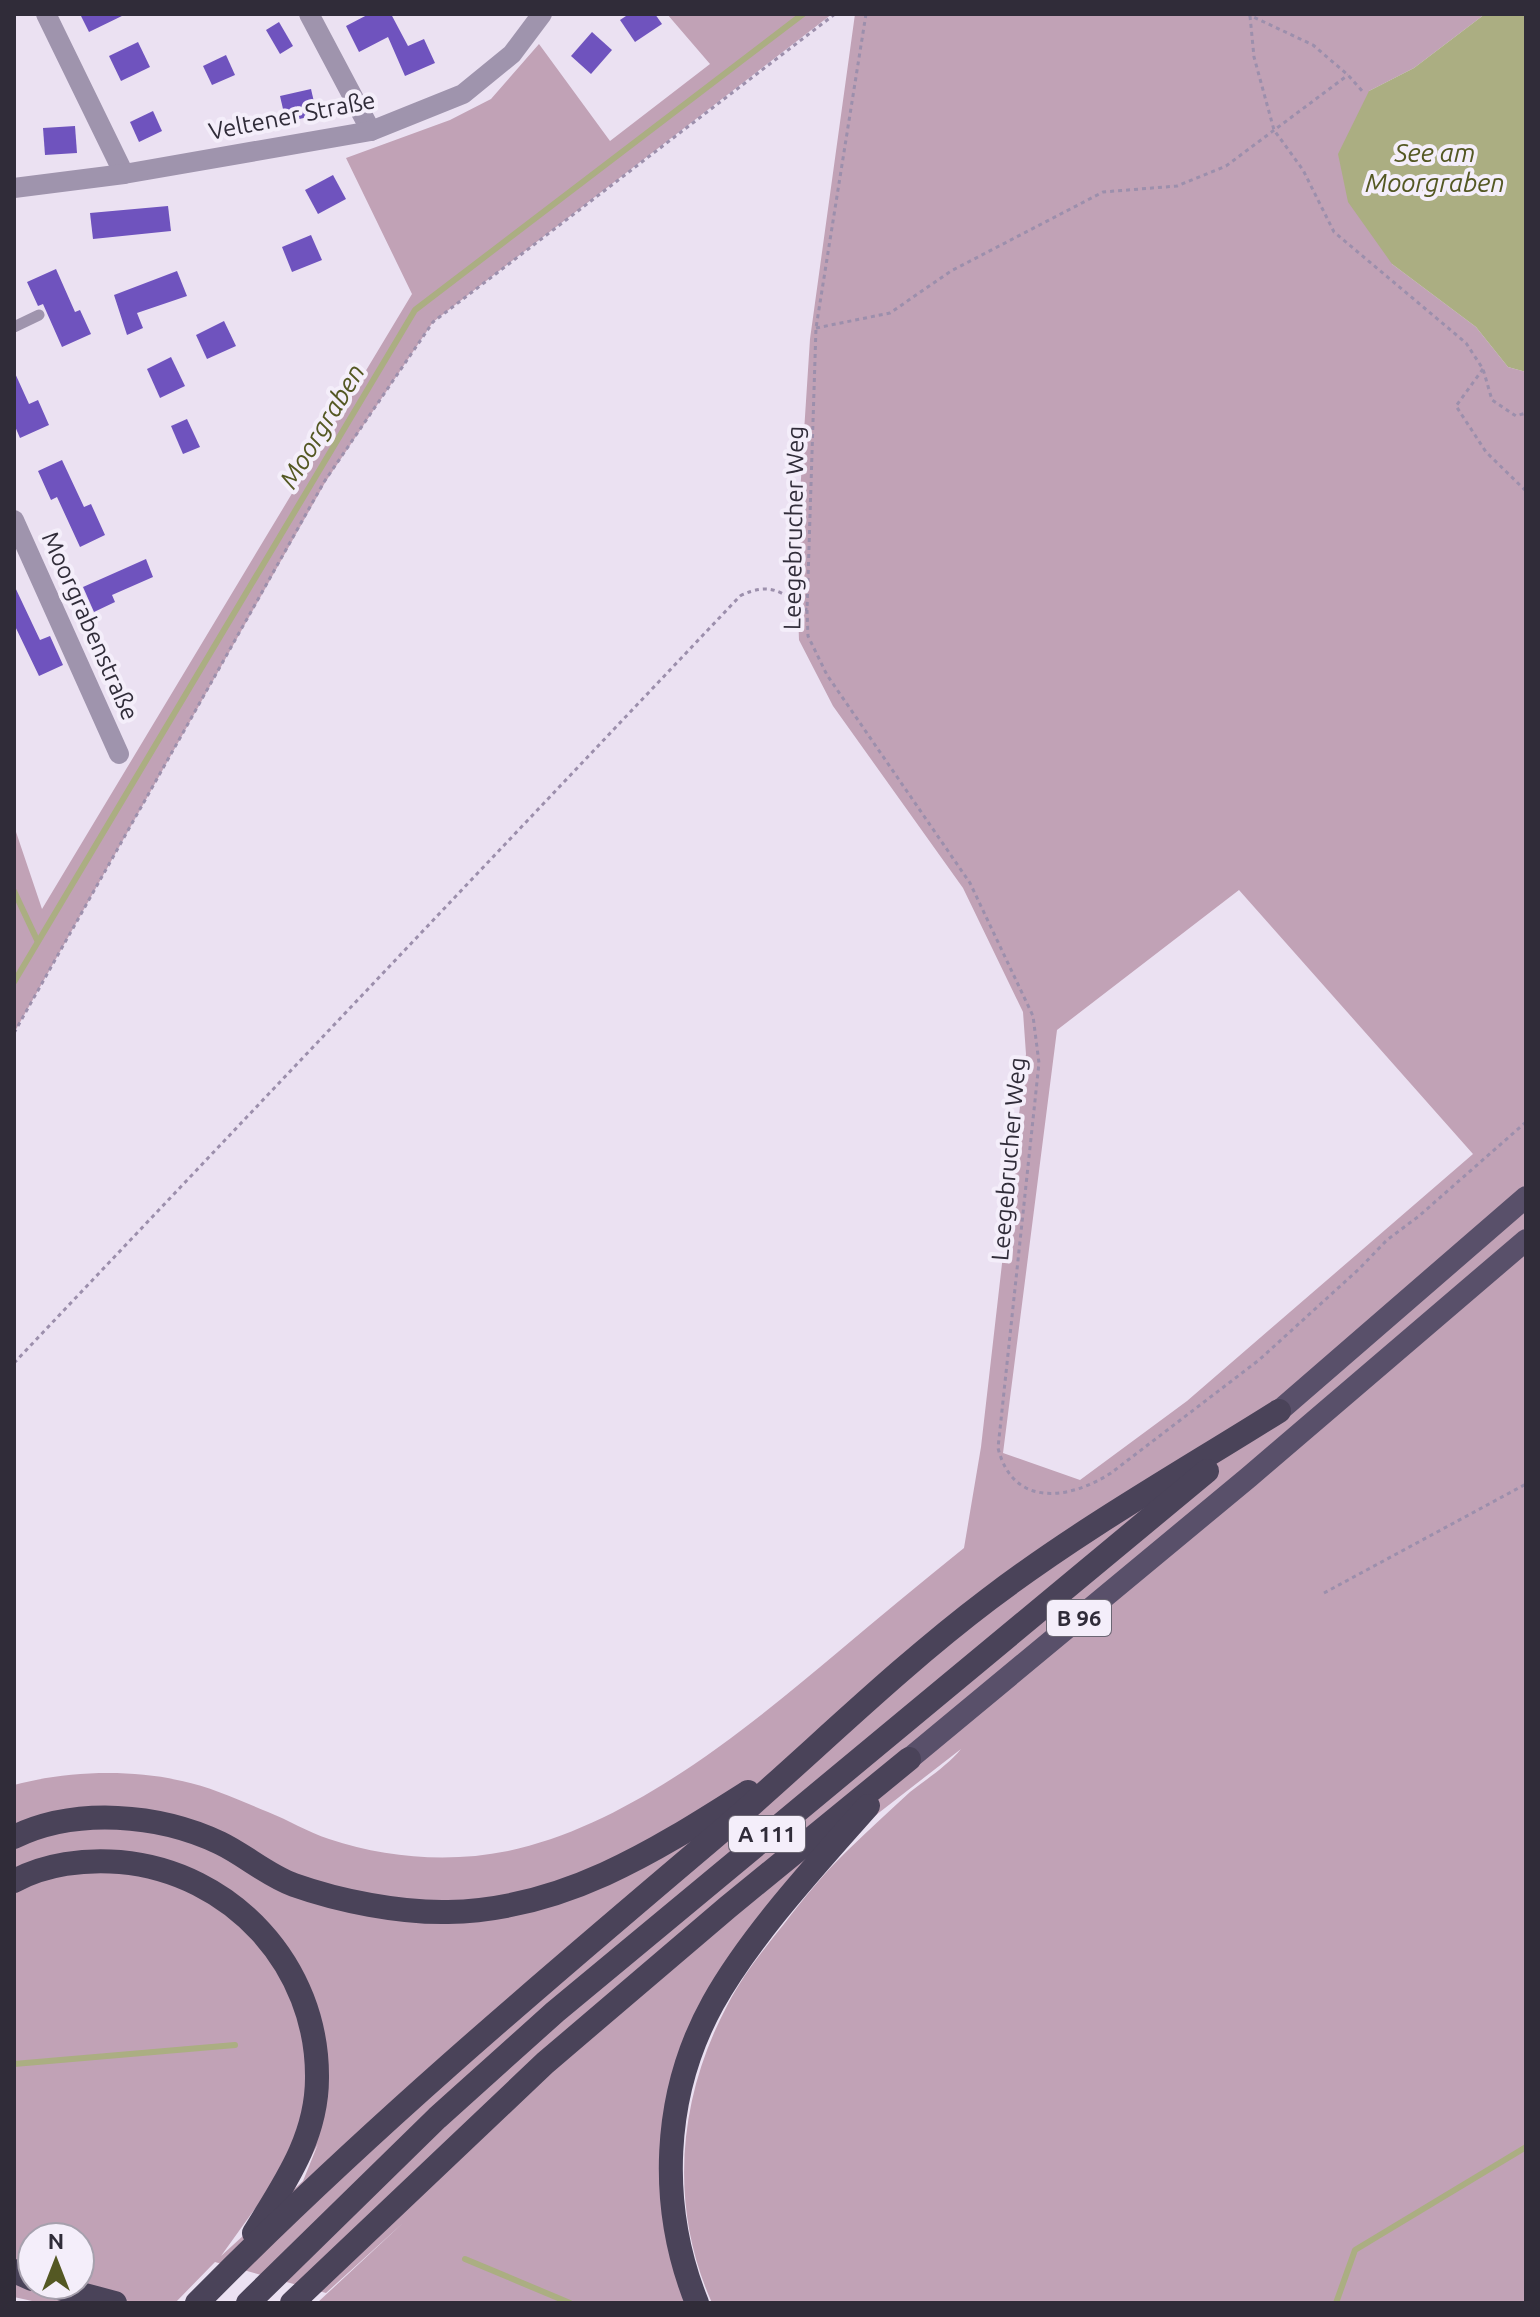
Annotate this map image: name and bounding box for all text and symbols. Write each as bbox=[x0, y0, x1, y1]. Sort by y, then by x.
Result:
street label: Veltener Straße bbox=[206, 86, 378, 145]
water label: See am Moorgraben bbox=[1365, 138, 1505, 197]
water label: Moorgraben bbox=[273, 358, 370, 493]
street label: Leegebrucher Weg bbox=[778, 426, 809, 630]
street label: Moorgrabenstraße bbox=[37, 527, 144, 724]
street label: Leegebrucher Weg bbox=[986, 1056, 1031, 1262]
road number: B 96 bbox=[1047, 1600, 1111, 1636]
road number: A 111 bbox=[729, 1816, 805, 1852]
north arrow bbox=[16, 2221, 96, 2301]
text: N bbox=[48, 2228, 64, 2253]

